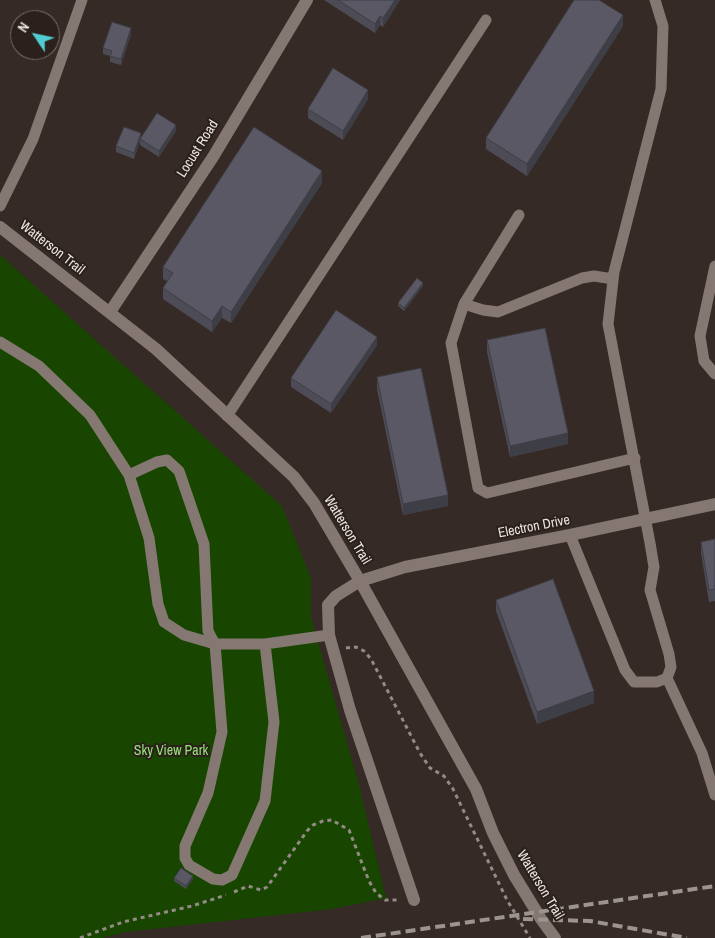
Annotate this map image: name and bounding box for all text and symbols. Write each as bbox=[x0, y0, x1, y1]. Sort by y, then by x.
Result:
north arrow bbox=[10, 10, 60, 60]
text: N bbox=[14, 19, 33, 36]
street label: Locust Road bbox=[174, 117, 222, 181]
street label: Watterson Trail bbox=[16, 217, 88, 279]
street label: Watterson Trail bbox=[320, 492, 374, 568]
street label: Electron Drive bbox=[497, 512, 571, 542]
park label: Sky View Park bbox=[134, 743, 208, 759]
street label: Watterson Trail bbox=[513, 847, 567, 923]

